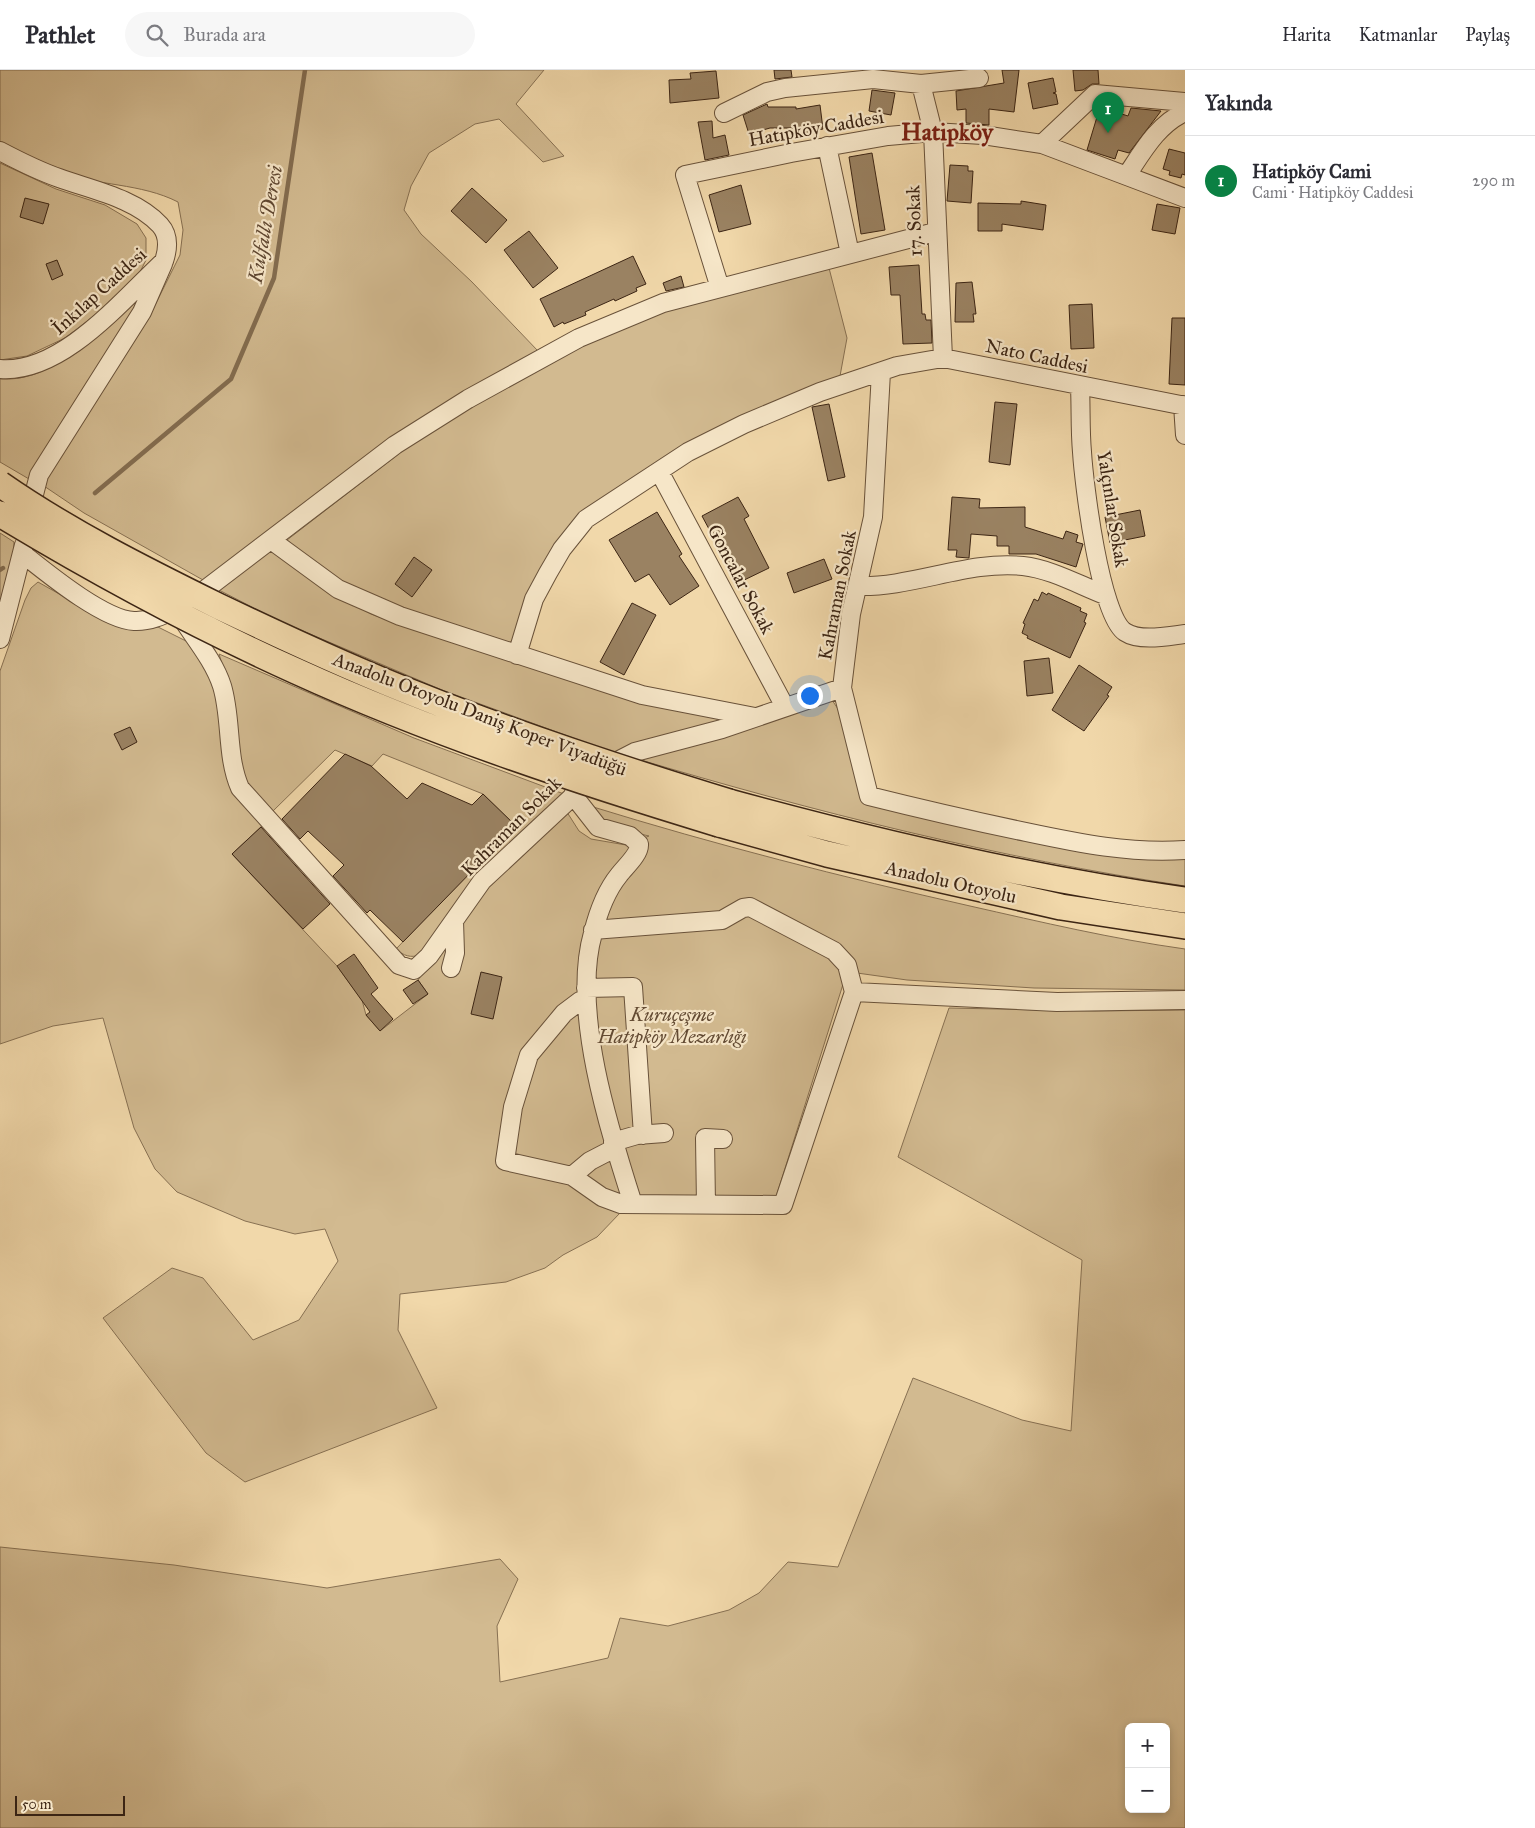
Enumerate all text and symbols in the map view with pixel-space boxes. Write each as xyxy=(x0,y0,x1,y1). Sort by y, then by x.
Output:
search box xyxy=(125,12,475,57)
text: Pathlet xyxy=(25,20,95,50)
icon: search xyxy=(143,21,171,49)
text: Burada ara xyxy=(183,23,266,46)
text: Harita xyxy=(1282,24,1331,46)
text: Katmanlar xyxy=(1359,24,1437,46)
text: Paylaş xyxy=(1465,24,1510,46)
text: Yakında xyxy=(1205,90,1272,116)
pin: 1 xyxy=(1092,92,1124,133)
street label: Hatipköy Caddesi xyxy=(747,105,885,151)
district label: Hatipköy xyxy=(901,117,995,147)
text: Hatipköy Cami xyxy=(1252,160,1371,183)
water label: Kulfallı Deresi xyxy=(243,163,287,285)
text: 1 xyxy=(1218,171,1224,190)
text: 290 m xyxy=(1472,171,1515,190)
text: Cami · Hatipköy Caddesi xyxy=(1252,183,1413,202)
street label: 17. Sokak xyxy=(901,185,927,257)
street label: İnkılap Caddesi xyxy=(47,243,151,339)
street label: Nato Caddesi xyxy=(984,334,1090,378)
street label: Yalçınlar Sokak xyxy=(1092,449,1134,569)
street label: Goncalar Sokak xyxy=(703,520,780,638)
street label: Kahraman Sokak xyxy=(813,528,861,662)
street label: Anadolu Otoyolu Daniş Koper Viyadüğü xyxy=(329,647,630,782)
your location xyxy=(797,683,823,709)
street label: Kahraman Sokak xyxy=(456,771,566,881)
street label: Anadolu Otoyolu xyxy=(882,856,1019,908)
park label: Kuruçeşme Hatipköy Mezarlığı xyxy=(597,1003,747,1049)
map controls xyxy=(1125,1723,1170,1813)
button: + xyxy=(1125,1723,1170,1768)
button: − xyxy=(1125,1768,1170,1813)
scale bar xyxy=(15,1793,125,1816)
text: 50 m xyxy=(22,1796,51,1813)

